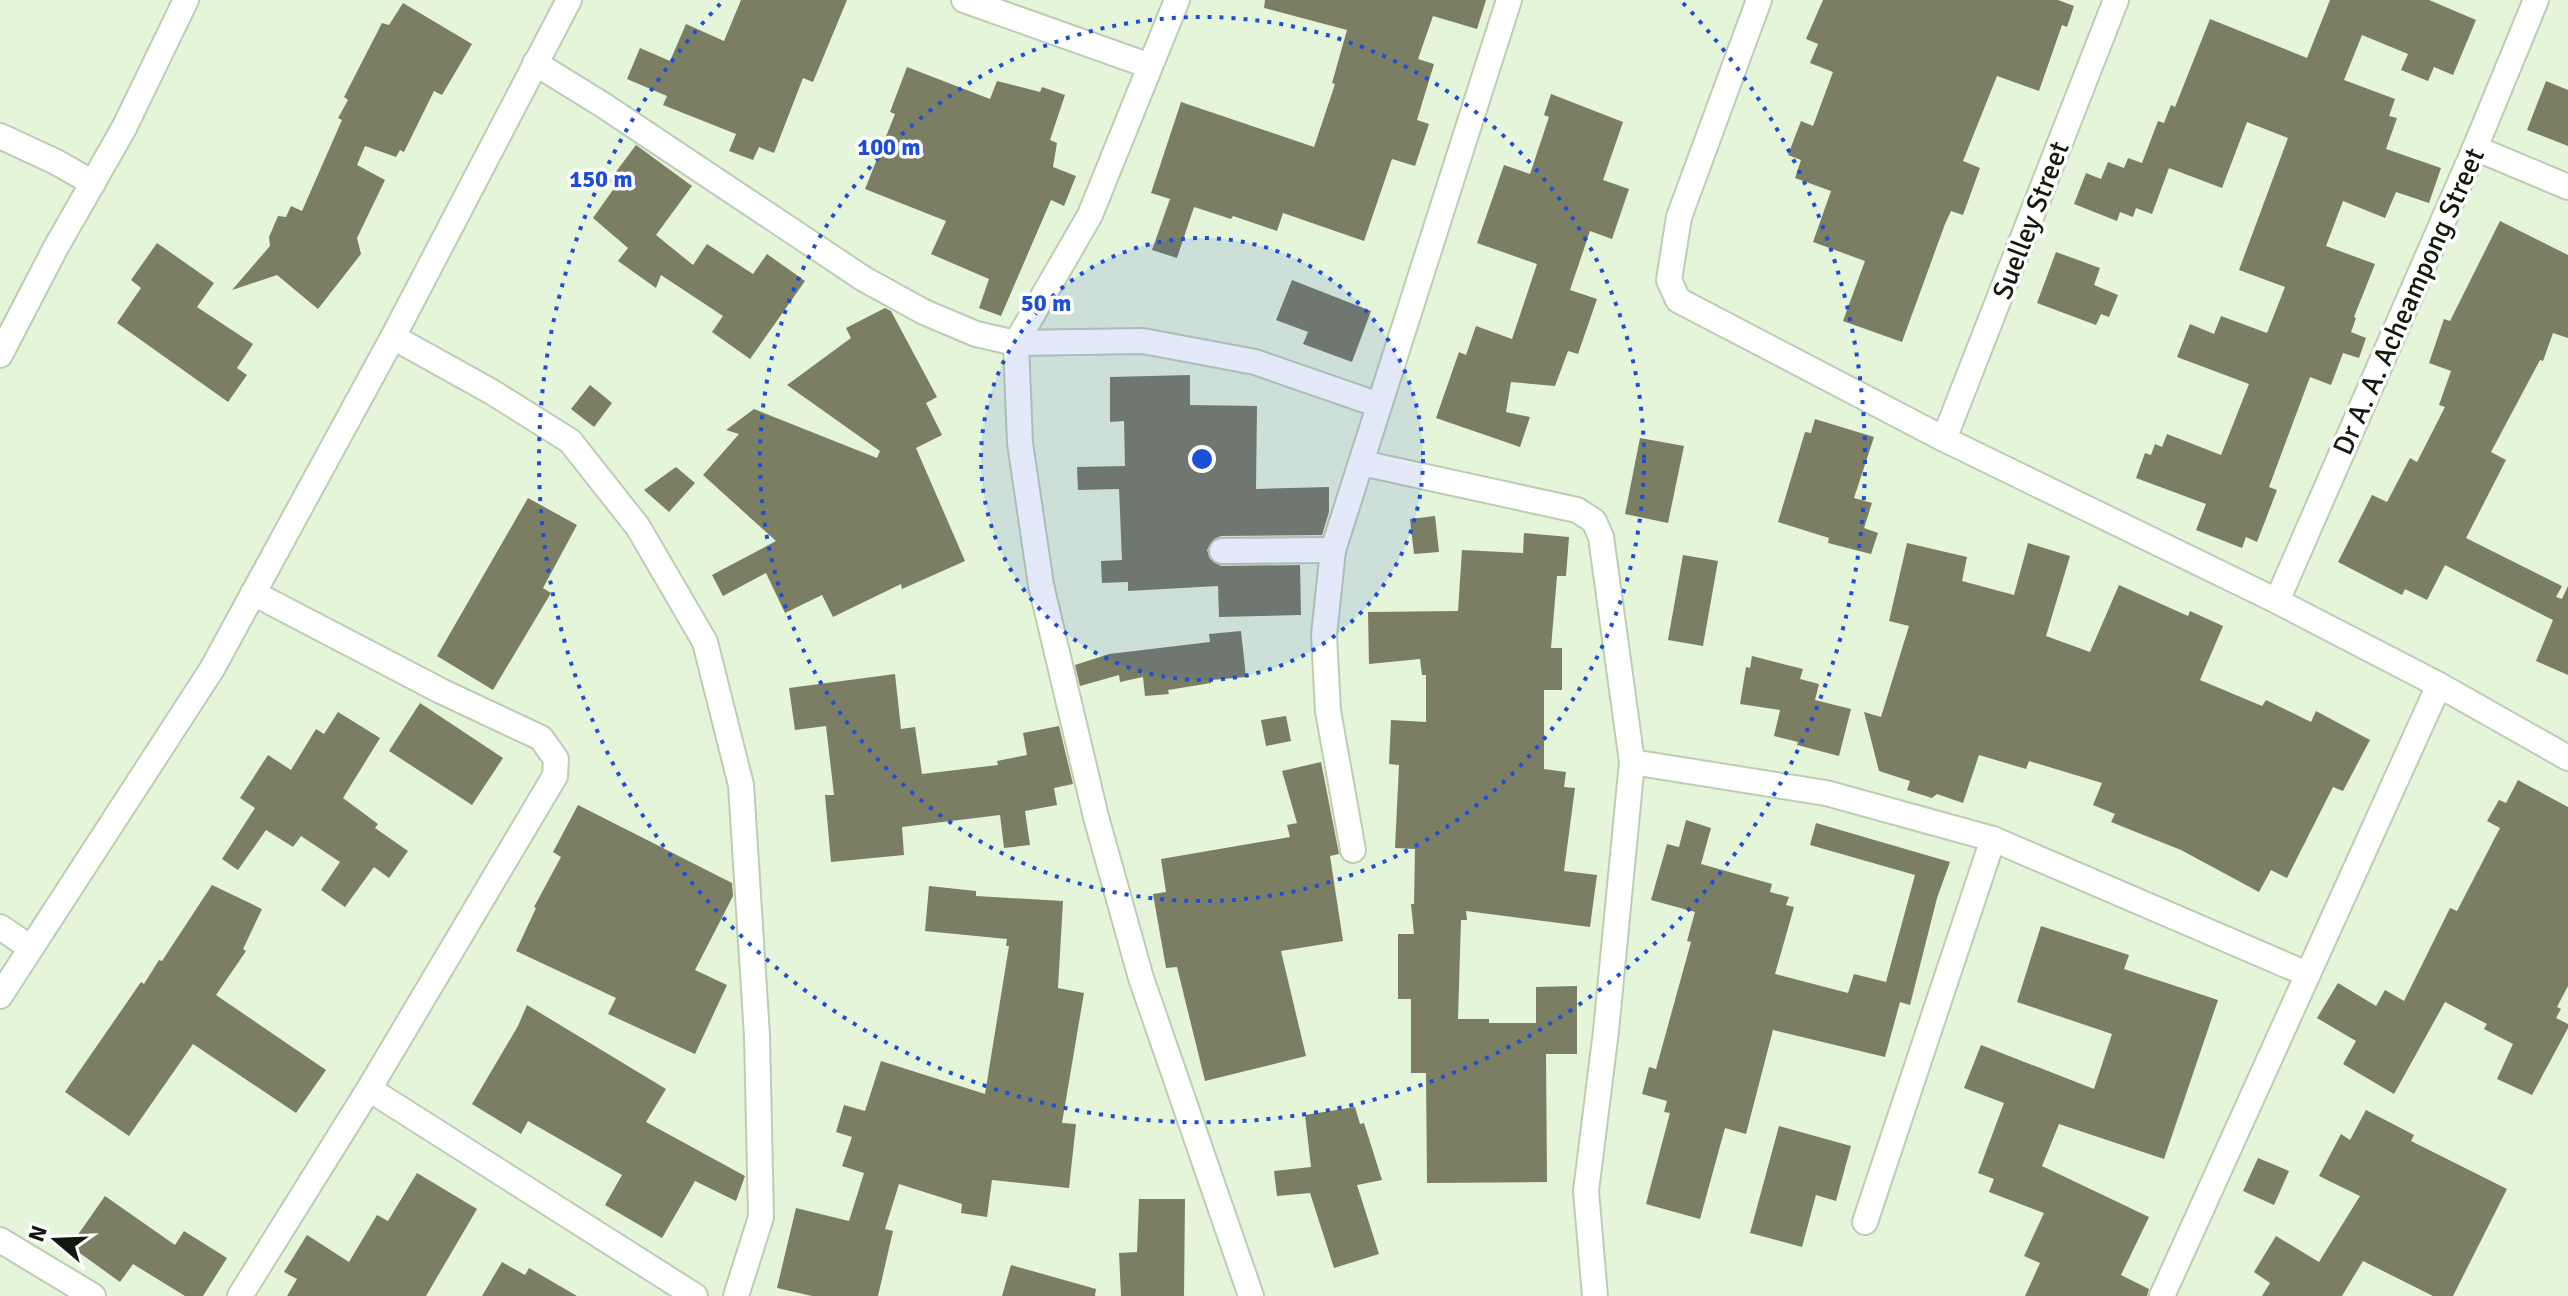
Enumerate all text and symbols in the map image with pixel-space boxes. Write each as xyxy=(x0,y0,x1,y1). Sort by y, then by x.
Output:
text: 100 m xyxy=(857,132,921,162)
street label: Suelley Street xyxy=(1985,136,2077,304)
street label: Dr A. A. Acheampong Street xyxy=(2326,142,2492,460)
text: 150 m xyxy=(569,164,633,194)
text: 50 m xyxy=(1021,288,1071,318)
centre of rings xyxy=(1188,445,1216,473)
north arrow xyxy=(16,1200,96,1280)
text: N xyxy=(22,1222,53,1245)

